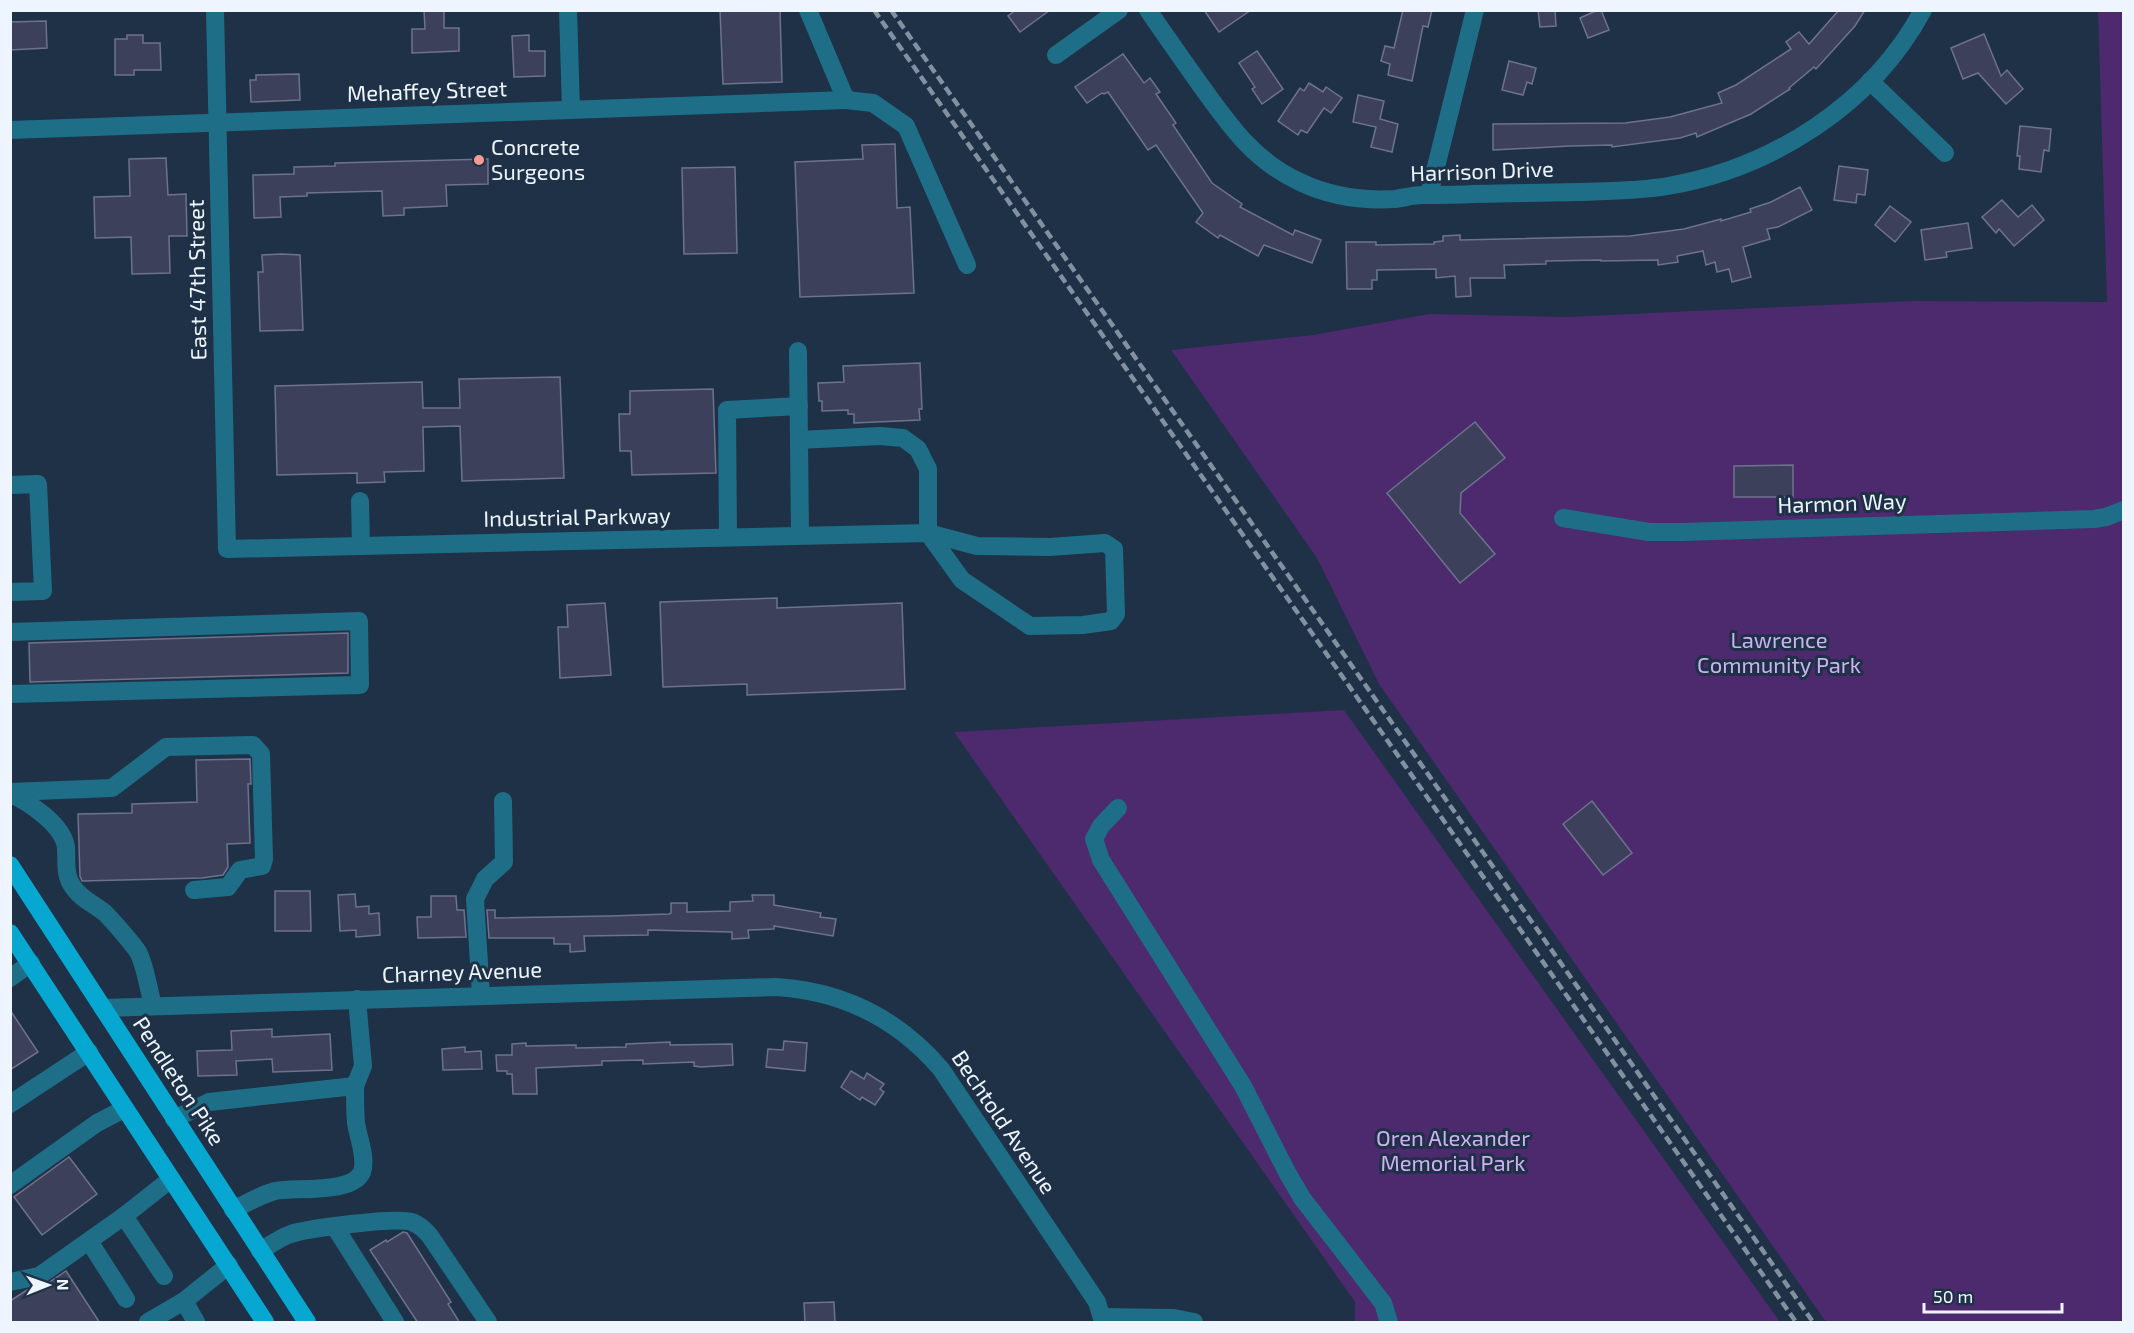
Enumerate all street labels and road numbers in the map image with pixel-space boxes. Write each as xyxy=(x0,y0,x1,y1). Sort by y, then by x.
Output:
street label: Mehaffey Street xyxy=(346,74,508,106)
street label: Harrison Drive xyxy=(1410,155,1554,185)
street label: East 47th Street xyxy=(182,199,210,361)
street label: Harmon Way xyxy=(1777,487,1907,517)
street label: Industrial Parkway xyxy=(483,501,671,531)
street label: Charney Avenue xyxy=(382,955,542,987)
street label: Pendleton Pike xyxy=(129,1011,231,1150)
street label: Bechtold Avenue xyxy=(947,1045,1062,1198)

